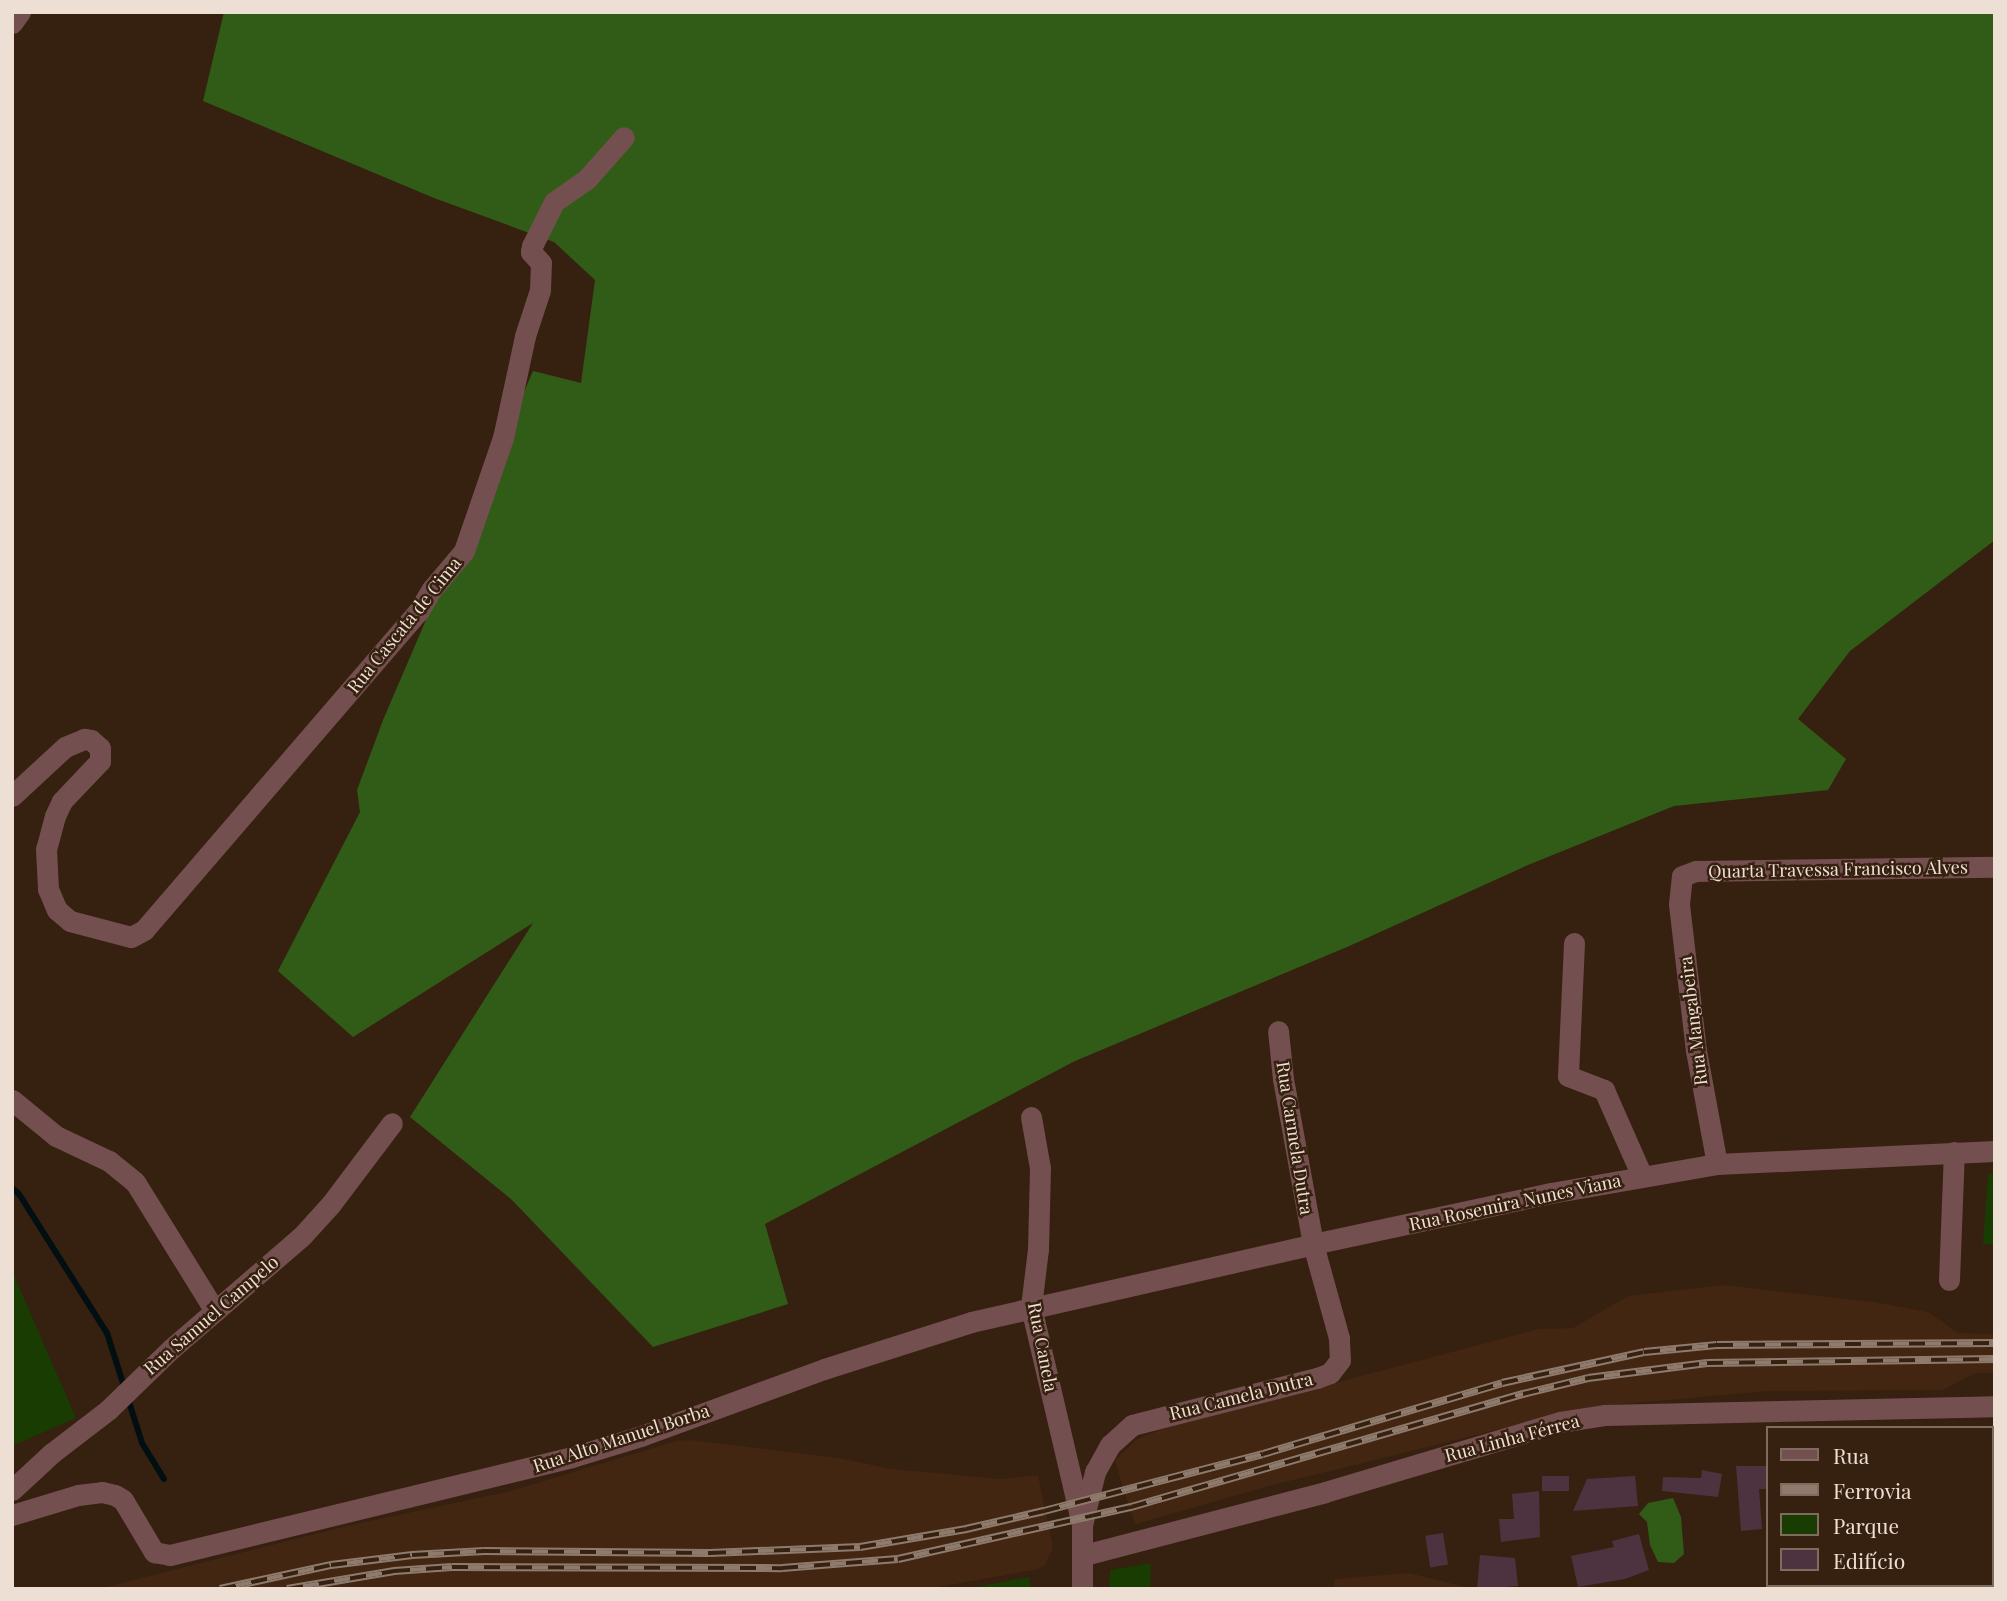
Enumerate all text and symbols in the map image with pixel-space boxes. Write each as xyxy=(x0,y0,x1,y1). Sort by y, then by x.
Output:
street label: Rua Cascata de Cima xyxy=(342,552,466,698)
street label: Quarta Travessa Francisco Alves xyxy=(1707,856,1969,882)
street label: Rua Mangabeira xyxy=(1674,955,1712,1087)
street label: Rua Carmela Dutra xyxy=(1272,1060,1318,1216)
street label: Rua Rosemira Nunes Viana xyxy=(1407,1169,1623,1235)
street label: Rua Samuel Campelo xyxy=(139,1251,283,1379)
street label: Rua Canela xyxy=(1024,1300,1062,1394)
street label: Rua Camela Dutra xyxy=(1167,1368,1315,1424)
street label: Rua Alto Manuel Borba xyxy=(530,1399,712,1477)
street label: Rua Linha Férrea xyxy=(1442,1410,1582,1466)
legend xyxy=(1766,1426,1993,1587)
text: Rua xyxy=(1833,1441,1869,1469)
text: Ferrovia xyxy=(1833,1476,1912,1504)
text: Parque xyxy=(1833,1511,1899,1539)
text: Edifício xyxy=(1833,1546,1905,1574)

